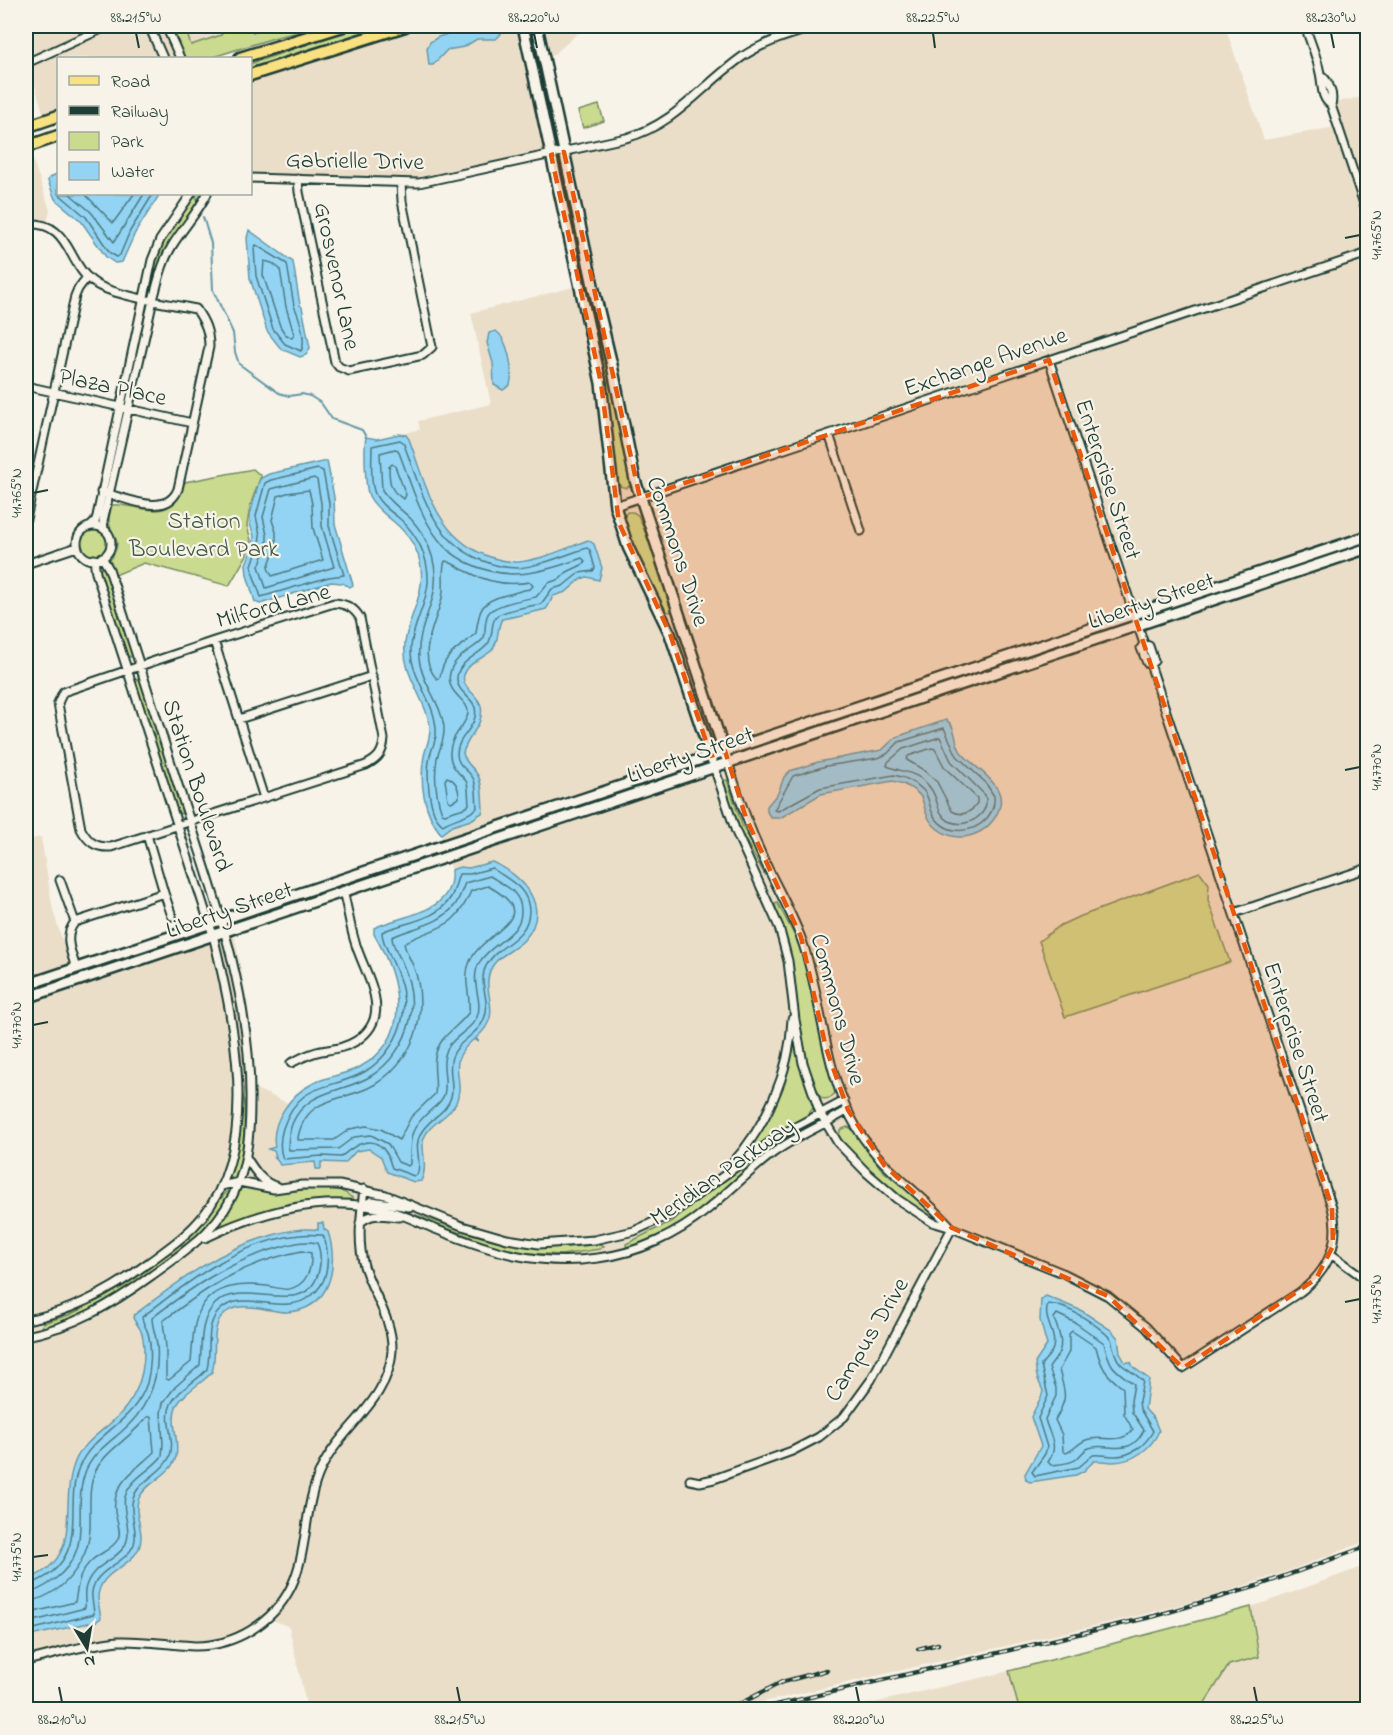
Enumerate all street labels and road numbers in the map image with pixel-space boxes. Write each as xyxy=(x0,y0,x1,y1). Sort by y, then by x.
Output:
street label: Gabrielle Drive xyxy=(286,144,425,181)
street label: Grosvenor Lane xyxy=(303,199,368,354)
street label: Exchange Avenue xyxy=(899,319,1072,408)
street label: Plaza Place xyxy=(55,360,170,417)
street label: Enterprise Street xyxy=(1064,395,1149,565)
street label: Commons Drive xyxy=(636,472,717,631)
street label: Liberty Street xyxy=(1084,564,1220,641)
street label: Milford Lane xyxy=(213,575,335,639)
street label: Station Boulevard xyxy=(151,695,240,877)
street label: Liberty Street xyxy=(623,718,759,795)
street label: Liberty Street xyxy=(162,873,298,950)
street label: Commons Drive xyxy=(800,930,874,1090)
street label: Enterprise Street xyxy=(1252,958,1337,1128)
street label: Meridian Parkway xyxy=(643,1110,804,1237)
street label: Campus Drive xyxy=(817,1271,919,1409)

